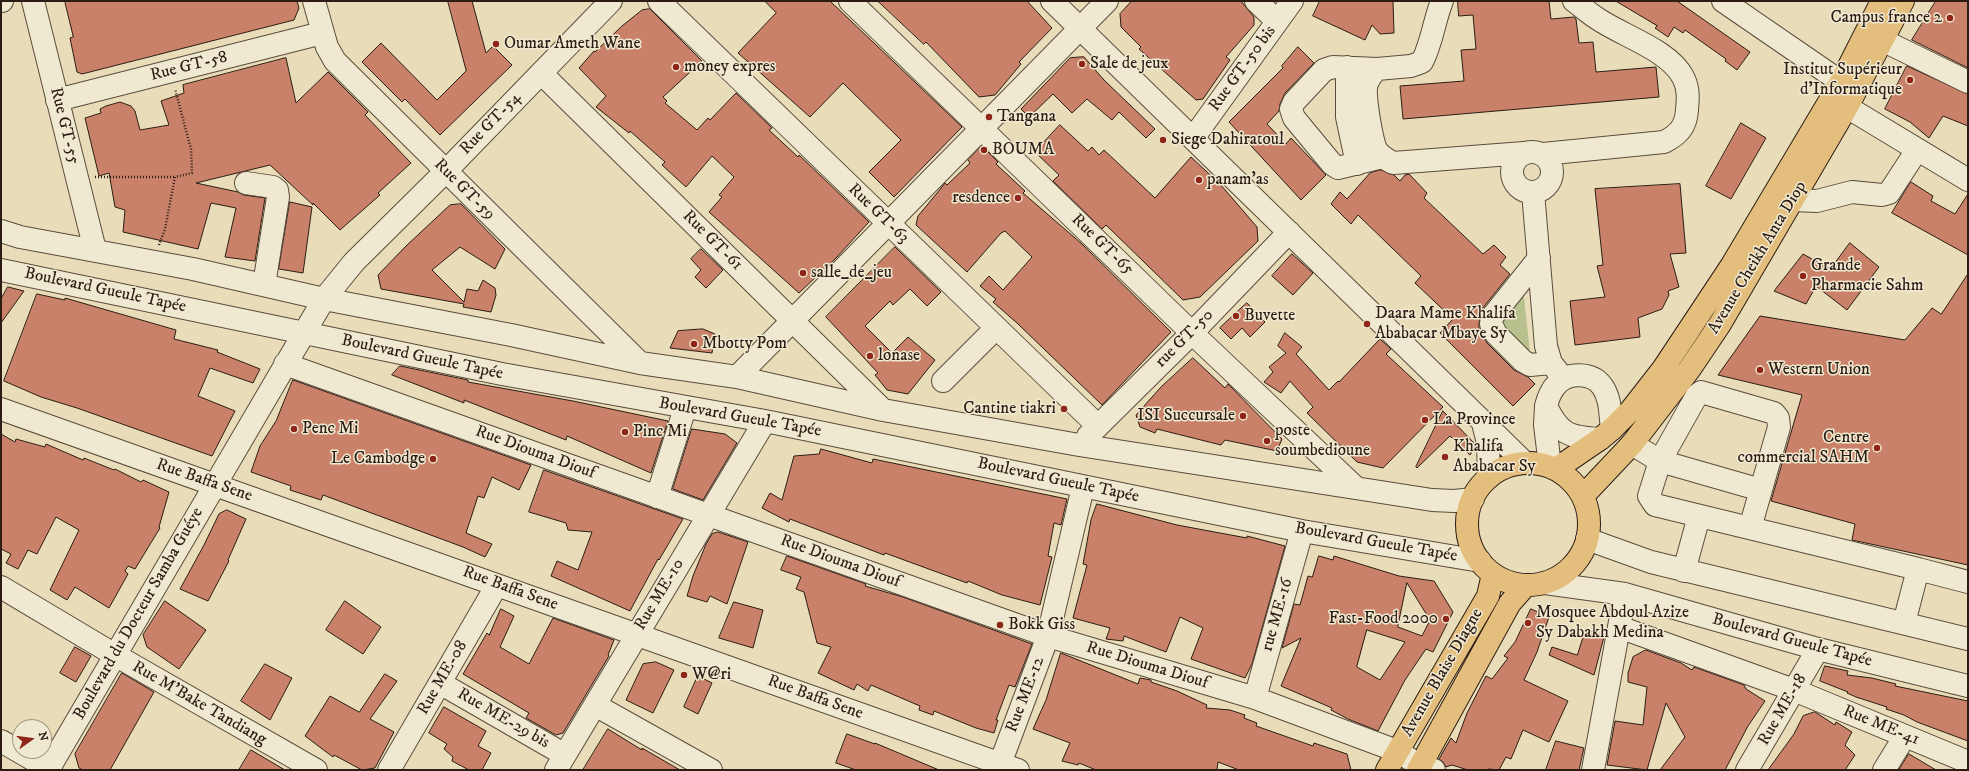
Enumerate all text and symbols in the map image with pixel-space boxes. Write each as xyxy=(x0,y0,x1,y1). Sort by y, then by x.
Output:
place label: Campus france 2 xyxy=(1830,8,1942,28)
marker: Campus france 2 xyxy=(1945,13,1955,23)
street label: Rue GT-50 bis xyxy=(1205,22,1281,116)
place label: Oumar Ameth Wane xyxy=(504,34,640,54)
marker: Oumar Ameth Wane xyxy=(491,39,501,49)
street label: Rue GT-58 xyxy=(148,48,230,86)
place label: Sale de jeux xyxy=(1090,54,1169,74)
place label: money expres xyxy=(684,57,775,77)
marker: Sale de jeux xyxy=(1077,59,1087,69)
place label: Institut Supérieur d'Informatique xyxy=(1783,60,1902,100)
marker: money expres xyxy=(671,62,681,72)
marker: Institut Supérieur d'Informatique xyxy=(1905,75,1915,85)
street label: Rue GT-55 xyxy=(45,85,83,167)
street label: Rue GT-54 xyxy=(456,88,526,160)
place label: Tangana xyxy=(997,107,1056,127)
marker: Tangana xyxy=(984,112,994,122)
place label: Siege Dahiratoul xyxy=(1171,130,1284,150)
marker: Siege Dahiratoul xyxy=(1158,135,1168,145)
place label: BOUMA xyxy=(992,140,1054,160)
marker: BOUMA xyxy=(979,145,989,155)
street label: Rue GT-59 xyxy=(429,155,499,225)
place label: panam'as xyxy=(1207,170,1269,190)
marker: panam'as xyxy=(1194,175,1204,185)
street label: Avenue Cheikh Anta Diop xyxy=(1704,178,1812,338)
street label: Rue GT-63 xyxy=(843,180,913,248)
place label: resdence xyxy=(952,188,1010,208)
marker: resdence xyxy=(1013,193,1023,203)
street label: Rue GT-61 xyxy=(678,207,746,275)
street label: Rue GT-65 xyxy=(1066,210,1138,280)
place label: Grande Pharmacie Sahm xyxy=(1811,256,1924,296)
place label: salle_de_jeu xyxy=(811,263,892,283)
street label: Boulevard Gueule Tapée xyxy=(22,264,188,318)
marker: salle_de_jeu xyxy=(798,268,808,278)
marker: Grande Pharmacie Sahm xyxy=(1798,271,1808,281)
place label: Daara Mame Khalifa Ababacar Mbaye Sy xyxy=(1375,304,1516,344)
street label: rue GT-50 xyxy=(1151,305,1219,373)
place label: Buvette xyxy=(1244,306,1295,326)
marker: Buvette xyxy=(1231,311,1241,321)
marker: Daara Mame Khalifa Ababacar Mbaye Sy xyxy=(1362,319,1372,329)
street label: Boulevard Gueule Tapée xyxy=(339,331,505,385)
place label: Mbotty Pom xyxy=(702,334,787,354)
marker: Mbotty Pom xyxy=(689,339,699,349)
place label: lonase xyxy=(878,346,920,366)
marker: lonase xyxy=(865,351,875,361)
place label: Western Union xyxy=(1768,360,1870,380)
marker: Western Union xyxy=(1755,365,1765,375)
street label: Boulevard Gueule Tapée xyxy=(657,394,823,442)
place label: Cantine tiakri xyxy=(963,399,1056,419)
marker: Cantine tiakri xyxy=(1059,404,1069,414)
place label: ISI Succursale xyxy=(1137,406,1235,426)
place label: La Province xyxy=(1433,410,1516,430)
marker: ISI Succursale xyxy=(1238,411,1248,421)
marker: La Province xyxy=(1420,415,1430,425)
place label: Penc Mi xyxy=(302,419,358,439)
place label: poste soumbedioune xyxy=(1275,421,1370,461)
street label: Rue Diouma Diouf xyxy=(472,422,598,484)
place label: Pinc Mi xyxy=(633,422,687,442)
marker: Penc Mi xyxy=(289,424,299,434)
marker: Pinc Mi xyxy=(620,427,630,437)
place label: Centre commercial SAHM xyxy=(1737,428,1869,468)
marker: poste soumbedioune xyxy=(1262,436,1272,446)
place label: Khalifa Ababacar Sy xyxy=(1453,437,1536,477)
marker: Centre commercial SAHM xyxy=(1872,443,1882,453)
place label: Le Cambodge xyxy=(331,449,425,469)
marker: Khalifa Ababacar Sy xyxy=(1440,452,1450,462)
marker: Le Cambodge xyxy=(428,454,438,464)
street label: Boulevard Gueule Tapée xyxy=(975,454,1141,508)
street label: Rue Baffa Sene xyxy=(153,455,255,507)
street label: Boulevard du Docteur Samba Guéye xyxy=(70,504,208,724)
street label: Boulevard Gueule Tapée xyxy=(1293,519,1459,567)
street label: Rue Diouma Diouf xyxy=(777,531,903,593)
street label: Rue ME-10 xyxy=(631,555,689,635)
street label: Rue Baffa Sene xyxy=(459,562,561,616)
street label: rue ME-16 xyxy=(1258,576,1298,654)
place label: Mosquee Abdoul Azize Sy Dabakh Medina xyxy=(1536,603,1689,643)
street label: Avenue Blaise Diagne xyxy=(1398,605,1488,741)
place label: Fast-Food 2000 xyxy=(1329,609,1438,629)
street label: Boulevard Gueule Tapée xyxy=(1710,610,1874,672)
marker: Fast-Food 2000 xyxy=(1441,614,1451,624)
place label: Bokk Giss xyxy=(1008,615,1075,635)
marker: Mosquee Abdoul Azize Sy Dabakh Medina xyxy=(1523,618,1533,628)
marker: Bokk Giss xyxy=(995,620,1005,630)
street label: Rue ME-08 xyxy=(414,637,472,719)
street label: Rue Diouma Diouf xyxy=(1084,638,1210,694)
street label: Rue ME-12 xyxy=(1002,654,1050,736)
street label: Rue M'Bake Tandiang xyxy=(128,657,270,751)
place label: W@ri xyxy=(692,665,731,685)
marker: W@ri xyxy=(679,670,689,680)
street label: Rue Baffa Sene xyxy=(764,671,866,725)
street label: Rue ME-18 xyxy=(1754,671,1812,749)
street label: Rue ME-29 bis xyxy=(453,684,553,754)
street label: Rue ME-41 xyxy=(1840,701,1922,751)
north arrow xyxy=(12,719,52,759)
text: N xyxy=(35,730,51,742)

